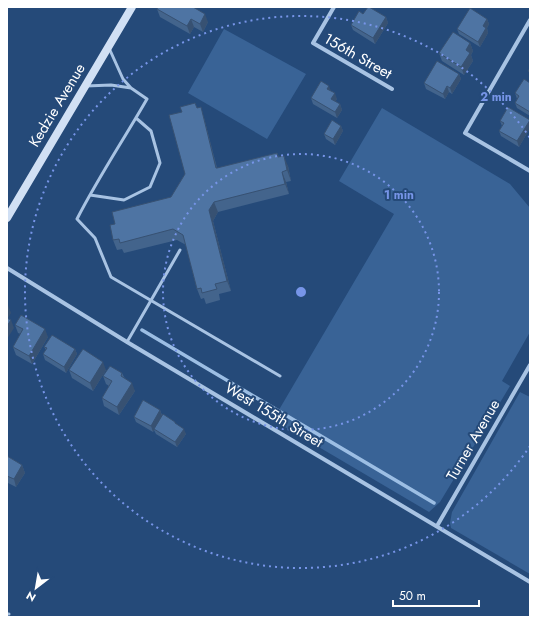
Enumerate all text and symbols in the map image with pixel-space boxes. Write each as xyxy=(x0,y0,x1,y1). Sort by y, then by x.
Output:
street label: 156th Street xyxy=(320,28,397,85)
street label: Kedzie Avenue xyxy=(23,59,91,151)
text: 2 min xyxy=(480,88,512,106)
text: 1 min xyxy=(384,186,414,204)
centre of rings xyxy=(294,285,308,299)
street label: West 155th Street xyxy=(221,377,328,453)
street label: Turner Avenue xyxy=(441,395,505,485)
north arrow xyxy=(16,568,56,608)
scale bar xyxy=(393,582,479,608)
text: N xyxy=(23,587,39,606)
text: 50 m xyxy=(399,587,426,605)

